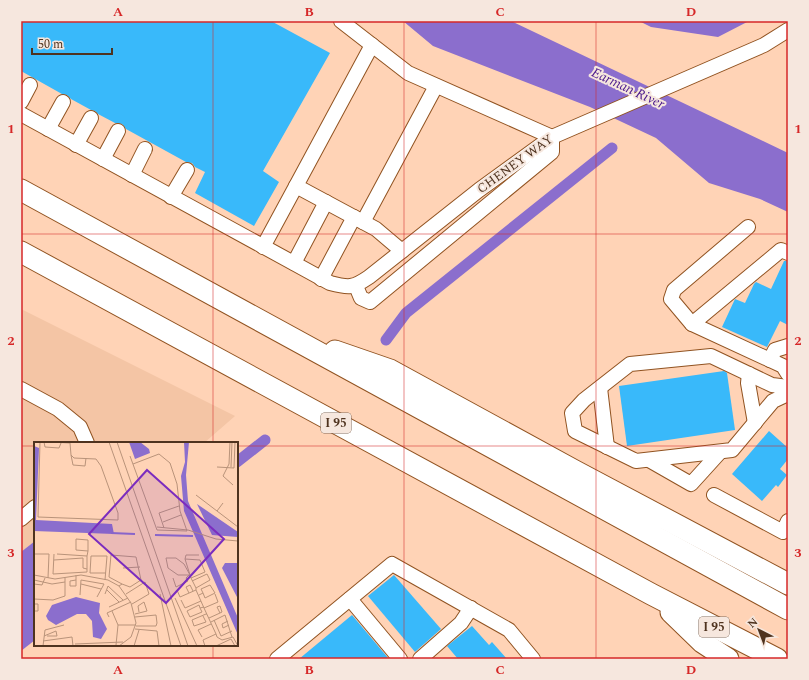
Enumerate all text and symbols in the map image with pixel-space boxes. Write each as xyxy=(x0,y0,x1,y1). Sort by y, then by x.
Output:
text: A xyxy=(113,2,123,22)
text: B xyxy=(304,2,314,22)
text: C xyxy=(495,2,505,22)
text: D xyxy=(686,2,696,22)
scale bar xyxy=(32,30,112,56)
text: 50 m xyxy=(38,35,63,54)
water label: Earman River xyxy=(588,62,668,114)
text: 1 xyxy=(7,119,15,139)
text: 1 xyxy=(794,119,802,139)
street label: CHENEY WAY xyxy=(473,129,557,199)
text: 2 xyxy=(7,331,15,351)
text: 2 xyxy=(794,331,802,351)
road number: I 95 xyxy=(321,413,351,433)
inset map xyxy=(34,442,238,646)
text: 3 xyxy=(7,543,15,563)
text: 3 xyxy=(794,543,802,563)
north arrow xyxy=(739,610,779,650)
text: N xyxy=(744,614,762,632)
road number: I 95 xyxy=(699,617,729,637)
text: A xyxy=(113,660,123,680)
text: B xyxy=(304,660,314,680)
text: C xyxy=(495,660,505,680)
text: D xyxy=(686,660,696,680)

